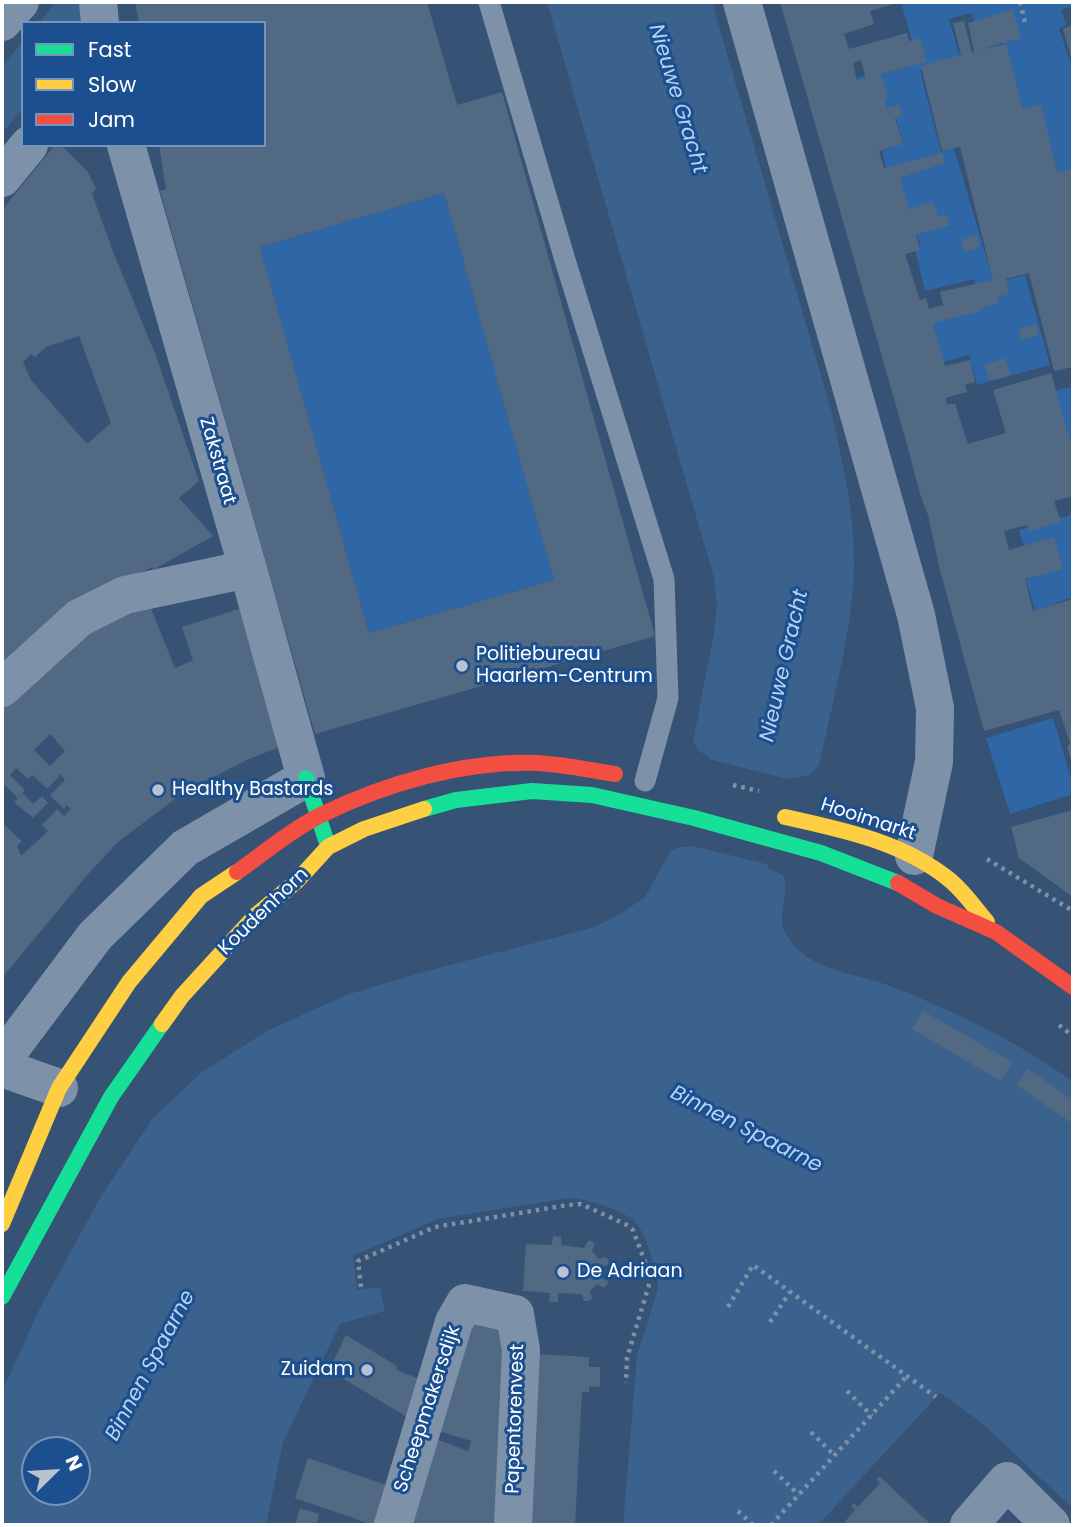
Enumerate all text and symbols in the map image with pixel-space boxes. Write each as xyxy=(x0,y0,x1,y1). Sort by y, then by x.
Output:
legend xyxy=(21,21,266,147)
water label: Nieuwe Gracht xyxy=(642,21,712,177)
text: Fast xyxy=(88,35,131,64)
text: Slow xyxy=(88,70,136,99)
text: Jam xyxy=(88,105,135,134)
street label: Zakstraat xyxy=(194,415,240,507)
water label: Nieuwe Gracht xyxy=(755,588,815,744)
place label: Politiebureau Haarlem-Centrum xyxy=(476,644,653,688)
marker: Politiebureau Haarlem-Centrum xyxy=(454,658,470,674)
place label: Healthy Bastards xyxy=(172,779,333,801)
marker: Healthy Bastards xyxy=(150,782,166,798)
street label: Hooimarkt xyxy=(818,794,918,846)
street label: Koudenhorn xyxy=(214,863,314,961)
water label: Binnen Spaarne xyxy=(666,1081,826,1179)
place label: De Adriaan xyxy=(577,1261,683,1283)
marker: De Adriaan xyxy=(555,1264,571,1280)
water label: Binnen Spaarne xyxy=(101,1286,201,1446)
street label: Scheepmakersdijk xyxy=(390,1323,466,1495)
street label: Papentorenvest xyxy=(502,1344,530,1494)
place label: Zuidam xyxy=(281,1359,353,1381)
marker: Zuidam xyxy=(359,1362,375,1378)
north arrow xyxy=(21,1436,91,1506)
text: N xyxy=(59,1451,89,1475)

